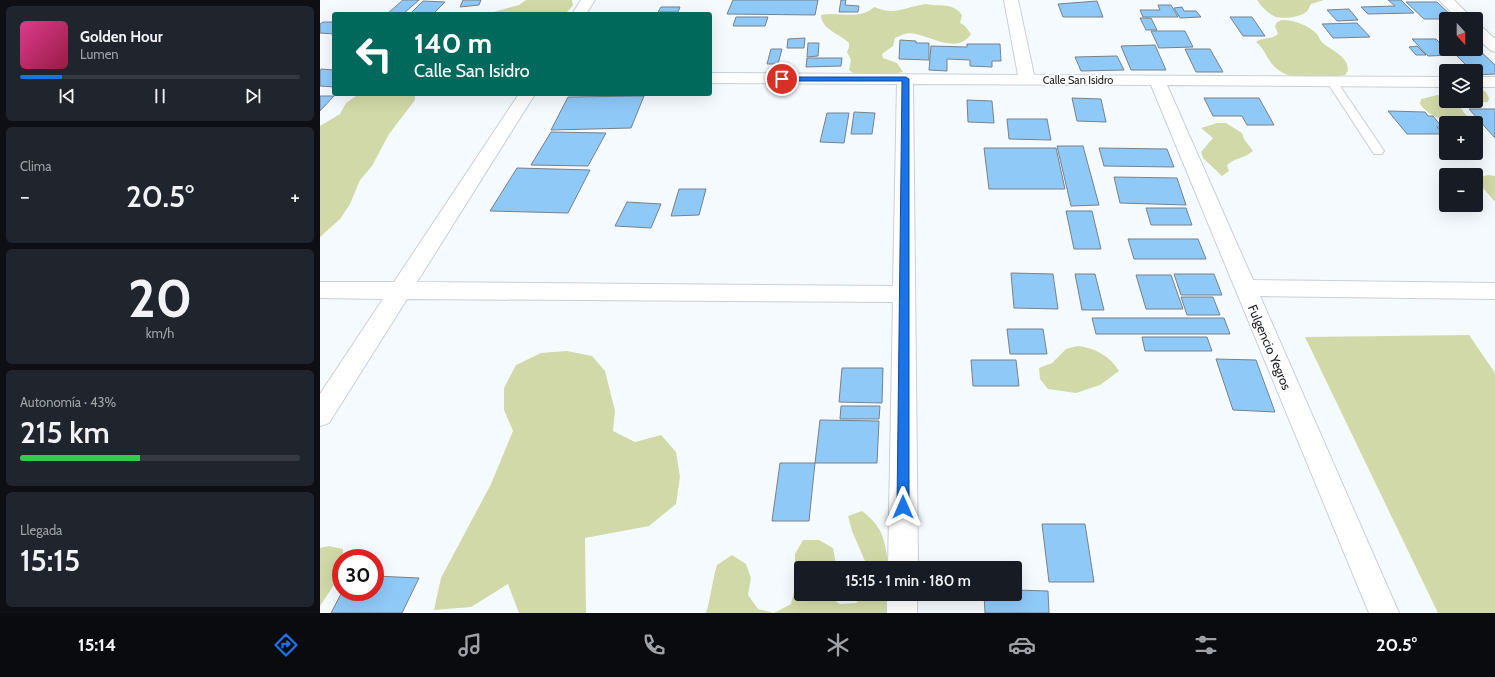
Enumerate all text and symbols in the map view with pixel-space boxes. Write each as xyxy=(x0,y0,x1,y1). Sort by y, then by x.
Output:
north arrow xyxy=(1439,12,1483,56)
map controls xyxy=(1439,12,1483,212)
text: 140 m xyxy=(414,26,492,60)
text: Golden Hour xyxy=(80,28,163,46)
icon: left xyxy=(348,28,400,80)
text: Lumen xyxy=(80,46,119,62)
text: Calle San Isidro xyxy=(414,60,530,82)
pin xyxy=(765,62,799,96)
button: layers xyxy=(1439,64,1483,108)
icon: arrive xyxy=(771,68,793,90)
street label: Calle San Isidro xyxy=(1043,73,1113,87)
icon: previous xyxy=(56,85,78,107)
icon: pause xyxy=(149,85,171,107)
icon: next xyxy=(242,85,264,107)
button: + xyxy=(1439,116,1483,160)
text: Clima xyxy=(20,158,51,174)
button: − xyxy=(1439,168,1483,212)
text: 20.5° xyxy=(126,178,194,215)
text: − xyxy=(20,183,30,210)
text: + xyxy=(290,183,300,210)
text: 20 xyxy=(128,267,192,330)
street label: Fulgencio Yegros xyxy=(1245,302,1295,393)
text: km/h xyxy=(146,325,174,341)
text: Autonomía · 43% xyxy=(20,394,116,410)
text: 215 km xyxy=(20,414,110,451)
position arrow xyxy=(882,486,924,528)
text: Llegada xyxy=(20,522,62,538)
text: 15:15 xyxy=(20,542,80,579)
speed limit sign: 30 xyxy=(332,549,384,601)
text: 15:15 · 1 min · 180 m xyxy=(845,572,971,590)
icon: directions xyxy=(272,631,300,659)
icon: music xyxy=(456,631,484,659)
icon: phone xyxy=(640,631,668,659)
icon: climate xyxy=(824,631,852,659)
icon: car xyxy=(1008,631,1036,659)
icon: filters xyxy=(1192,631,1220,659)
text: 15:14 xyxy=(78,634,116,656)
text: 20.5° xyxy=(1376,634,1417,656)

